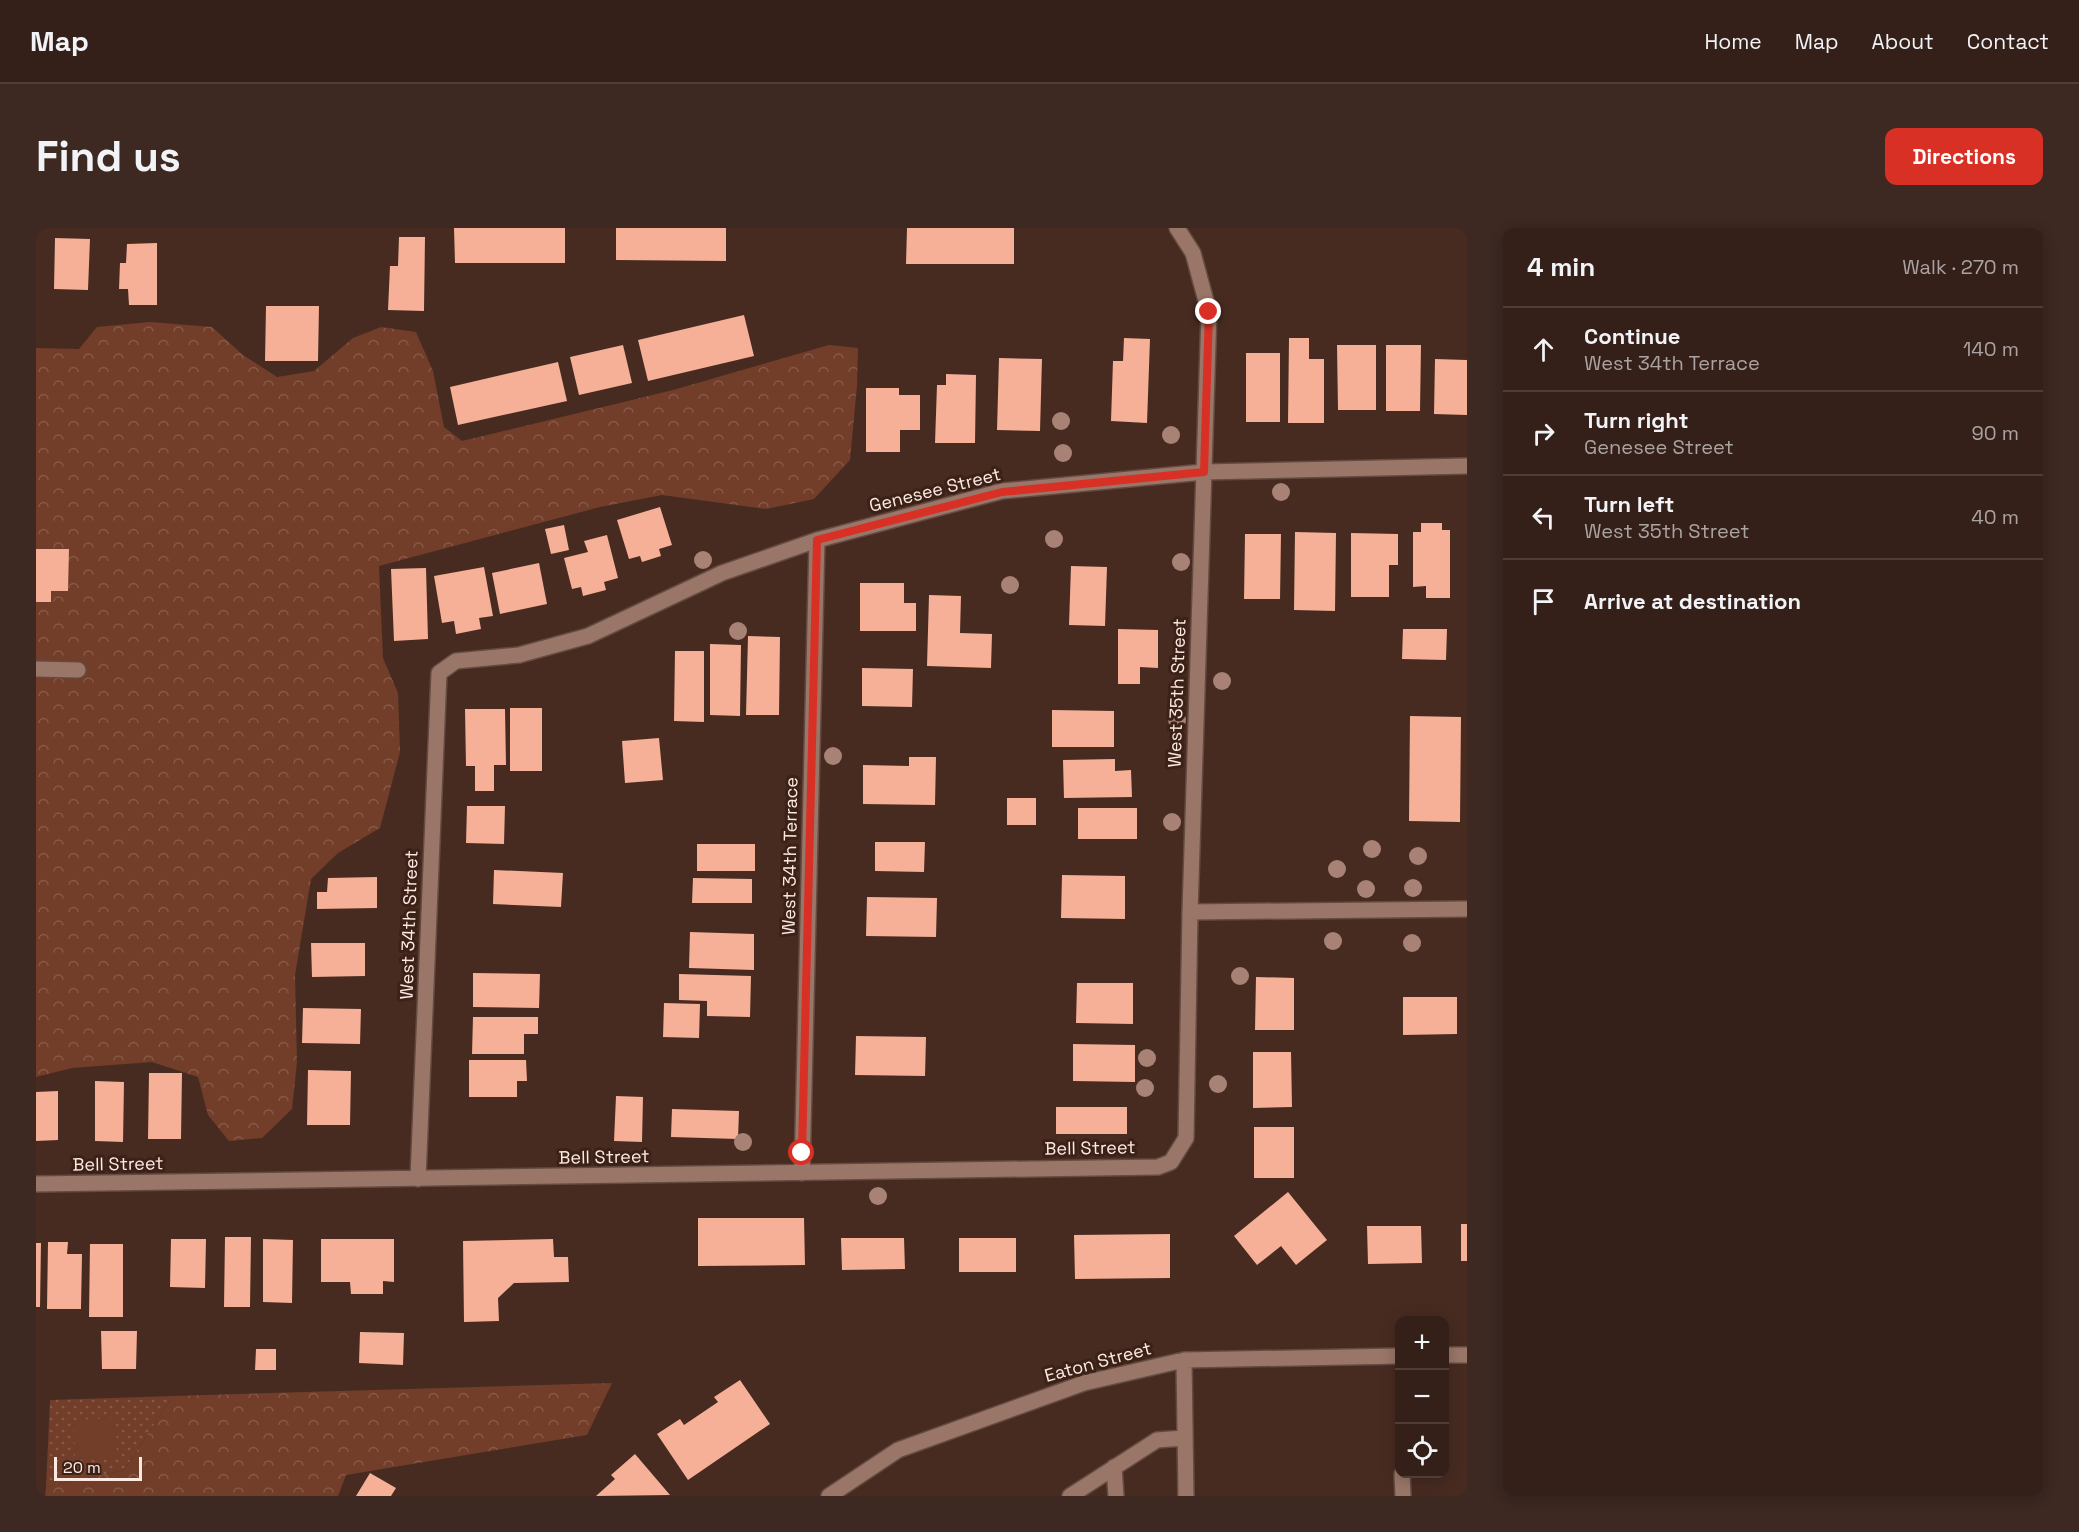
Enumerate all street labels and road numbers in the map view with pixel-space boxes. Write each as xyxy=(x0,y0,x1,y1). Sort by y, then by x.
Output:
street label: Genesee Street xyxy=(867,462,1003,517)
street label: West 35th Street xyxy=(1162,618,1191,768)
street label: West 34th Terrace xyxy=(777,777,802,935)
street label: West 34th Street xyxy=(394,850,423,1000)
street label: Bell Street xyxy=(1044,1135,1136,1160)
street label: Bell Street xyxy=(558,1144,650,1169)
street label: Bell Street xyxy=(72,1151,164,1176)
street label: Eaton Street xyxy=(1042,1336,1154,1387)

